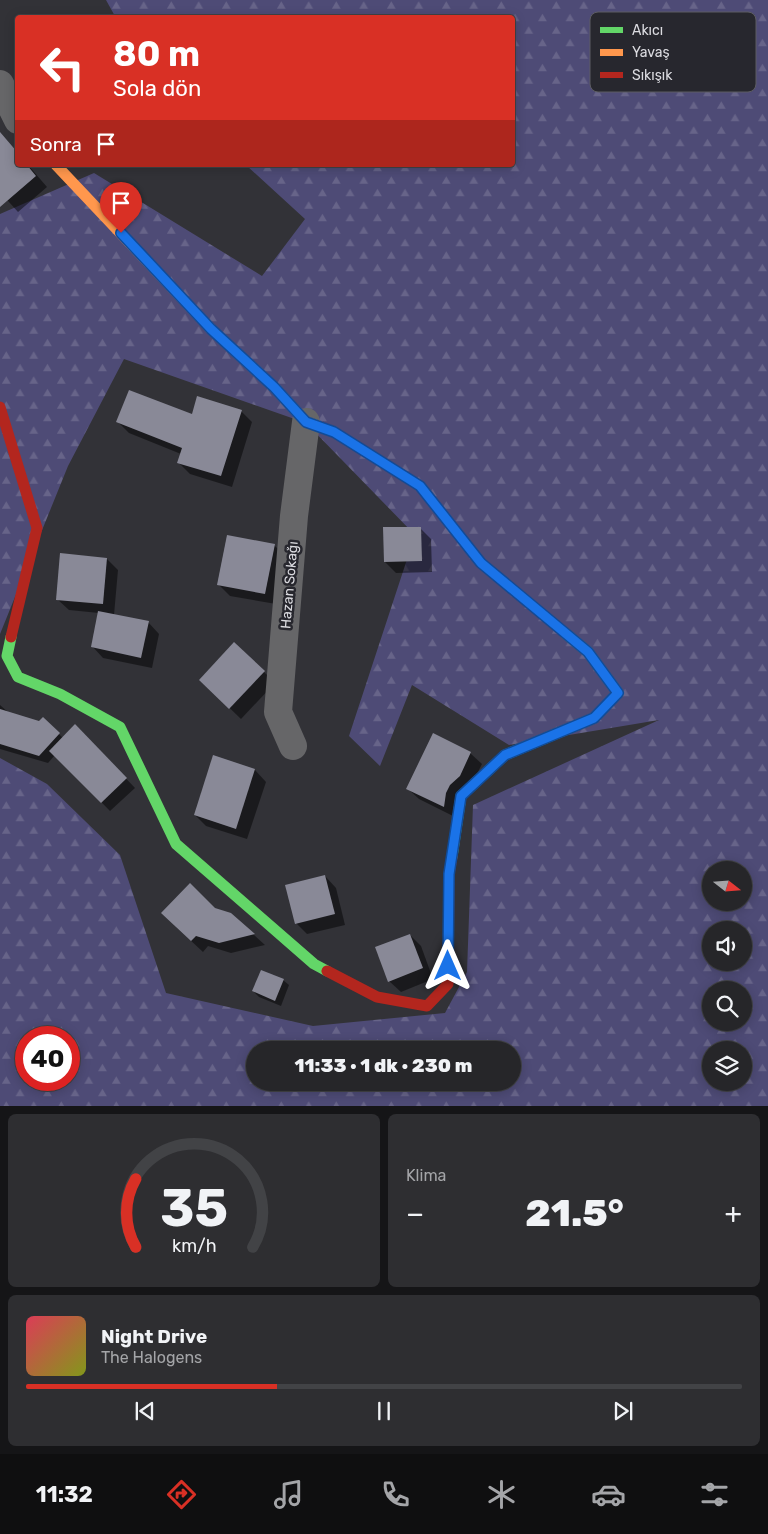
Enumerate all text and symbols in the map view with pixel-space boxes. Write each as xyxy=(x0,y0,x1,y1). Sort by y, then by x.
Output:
legend xyxy=(590,12,756,92)
text: Akıcı xyxy=(632,22,663,39)
text: 80 m xyxy=(113,33,200,75)
icon: left xyxy=(30,35,95,100)
text: Yavaş xyxy=(632,44,670,61)
text: Sıkışık xyxy=(632,67,673,84)
text: Sola dön xyxy=(113,75,201,102)
icon: arrive xyxy=(92,130,120,158)
text: Sonra xyxy=(30,133,82,156)
pin xyxy=(100,182,142,233)
icon: arrive xyxy=(107,189,135,217)
street label: Hazan Sokağı xyxy=(277,541,302,630)
north arrow xyxy=(702,861,752,911)
map controls xyxy=(702,861,752,1091)
button: sound xyxy=(702,921,752,971)
position arrow xyxy=(421,939,473,991)
button: search xyxy=(702,981,752,1031)
speed limit sign: 40 xyxy=(15,1026,80,1091)
button: layers xyxy=(702,1041,752,1091)
text: 11:33 · 1 dk · 230 m xyxy=(295,1054,472,1077)
text: Klima xyxy=(406,1166,446,1185)
text: 35 xyxy=(160,1177,228,1239)
text: 21.5° xyxy=(525,1190,624,1236)
text: − xyxy=(406,1197,424,1230)
text: + xyxy=(725,1197,742,1230)
text: km/h xyxy=(172,1235,216,1256)
text: Night Drive xyxy=(101,1325,207,1348)
text: The Halogens xyxy=(101,1348,202,1367)
icon: previous xyxy=(131,1397,159,1425)
icon: pause xyxy=(370,1397,398,1425)
icon: next xyxy=(609,1397,637,1425)
icon: directions xyxy=(164,1477,199,1512)
icon: music xyxy=(271,1477,306,1512)
icon: phone xyxy=(378,1477,413,1512)
icon: climate xyxy=(484,1477,519,1512)
icon: car xyxy=(591,1477,626,1512)
icon: filters xyxy=(697,1477,732,1512)
text: 11:32 xyxy=(36,1481,93,1508)

